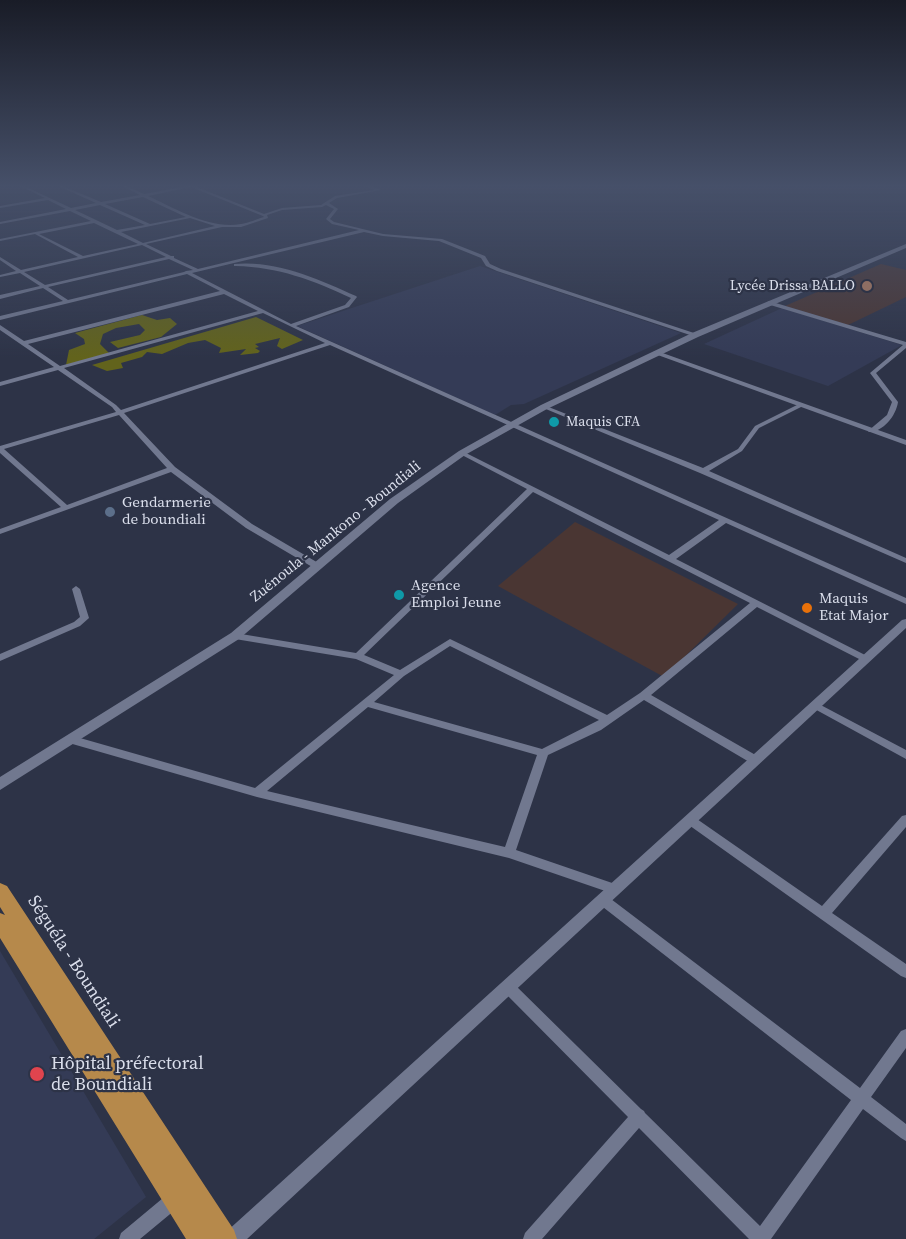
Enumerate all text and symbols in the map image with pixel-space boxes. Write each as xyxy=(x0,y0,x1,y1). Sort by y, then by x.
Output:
place label: Lycée Drissa BALLO xyxy=(730,278,855,294)
marker: Lycée Drissa BALLO xyxy=(860,279,874,293)
place label: Maquis CFA xyxy=(566,414,640,430)
marker: Maquis CFA xyxy=(547,415,561,429)
street label: Zuénoula - Mankono - Boundiali xyxy=(247,458,425,606)
place label: Gendarmerie de boundiali xyxy=(122,494,211,529)
marker: Gendarmerie de boundiali xyxy=(103,505,117,519)
place label: Agence Emploi Jeune xyxy=(411,577,501,612)
marker: Agence Emploi Jeune xyxy=(392,588,406,602)
place label: Maquis Etat Major xyxy=(819,590,889,625)
marker: Maquis Etat Major xyxy=(800,601,814,615)
street label: Séguéla - Boundiali xyxy=(22,892,124,1032)
place label: Hôpital préfectoral de Boundiali xyxy=(51,1053,204,1096)
marker: Hôpital préfectoral de Boundiali xyxy=(28,1065,46,1083)

